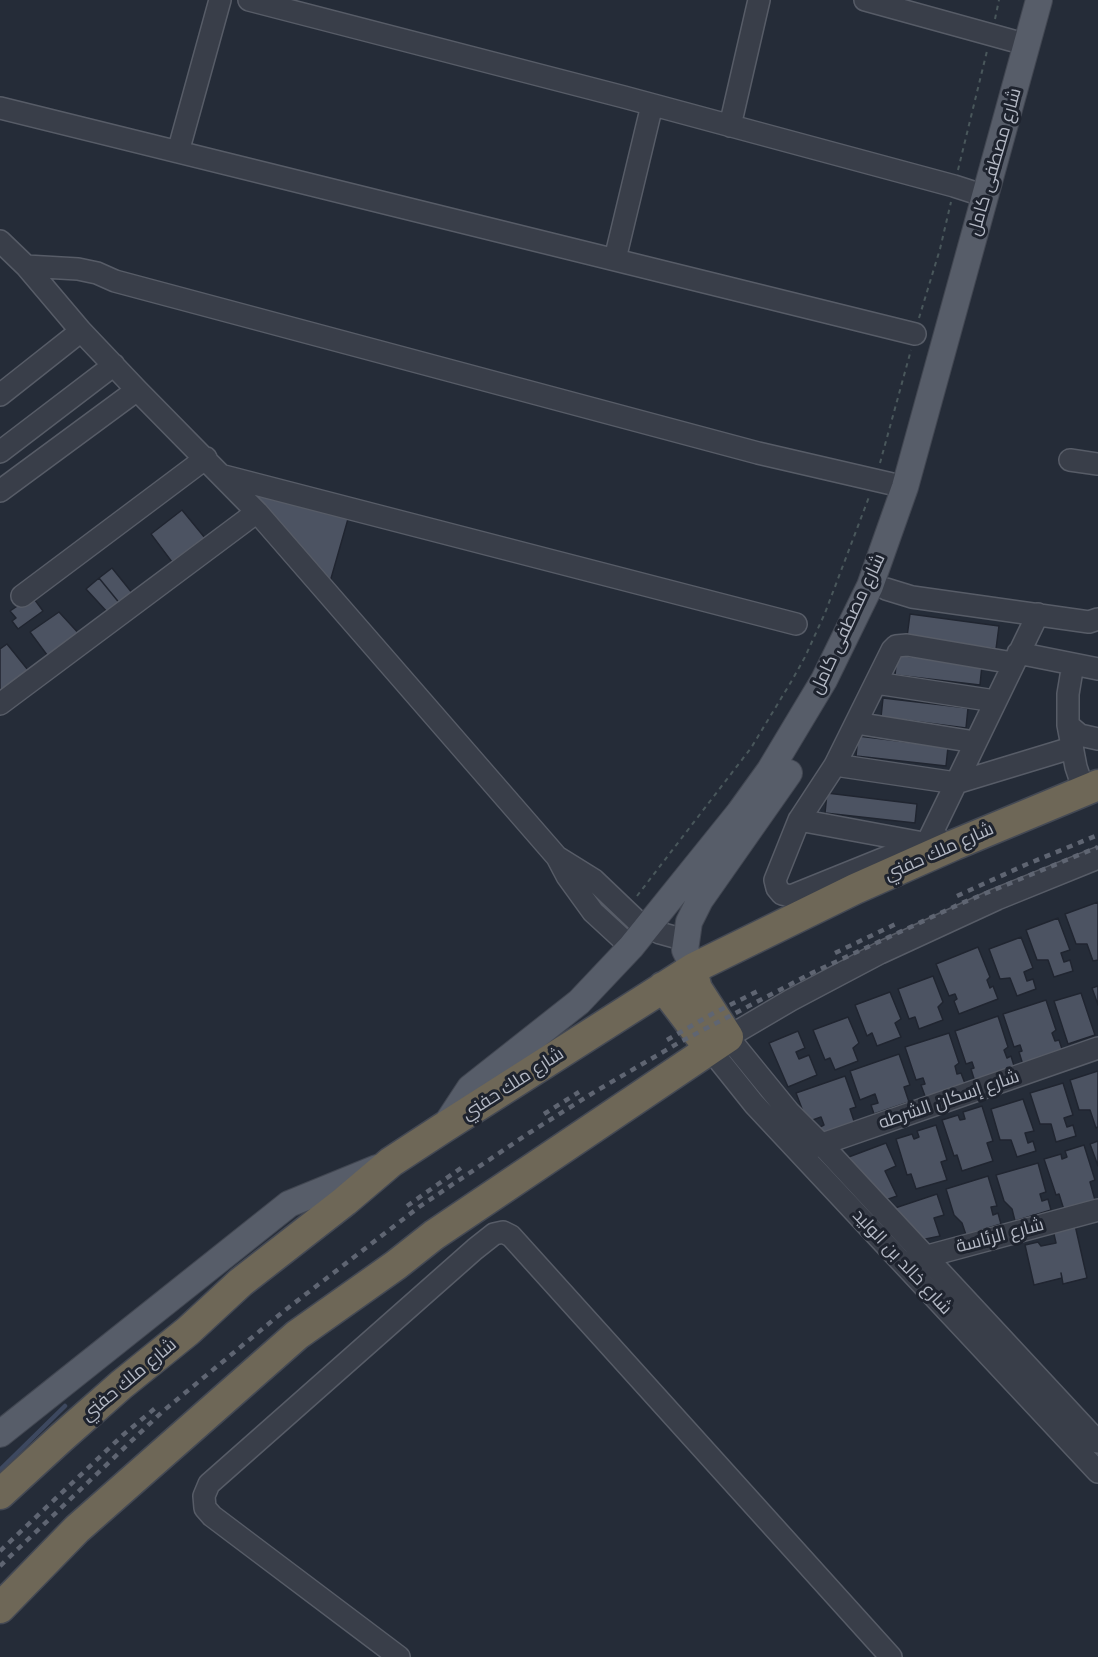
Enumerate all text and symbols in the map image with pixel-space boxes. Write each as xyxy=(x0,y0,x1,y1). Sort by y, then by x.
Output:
street label: شارع مصطفى كامل xyxy=(964,86,1026,238)
street label: شارع مصطفى كامل xyxy=(806,550,890,698)
street label: شارع ملك حفني xyxy=(881,818,997,886)
street label: شارع ملك حفني xyxy=(458,1043,568,1125)
street label: شارع إسكان الشرطه xyxy=(876,1066,1022,1134)
street label: شارع خالد بن الوليد xyxy=(848,1205,956,1319)
street label: شارع الرئاسة xyxy=(954,1214,1046,1258)
street label: شارع ملك حفني xyxy=(77,1334,181,1426)

